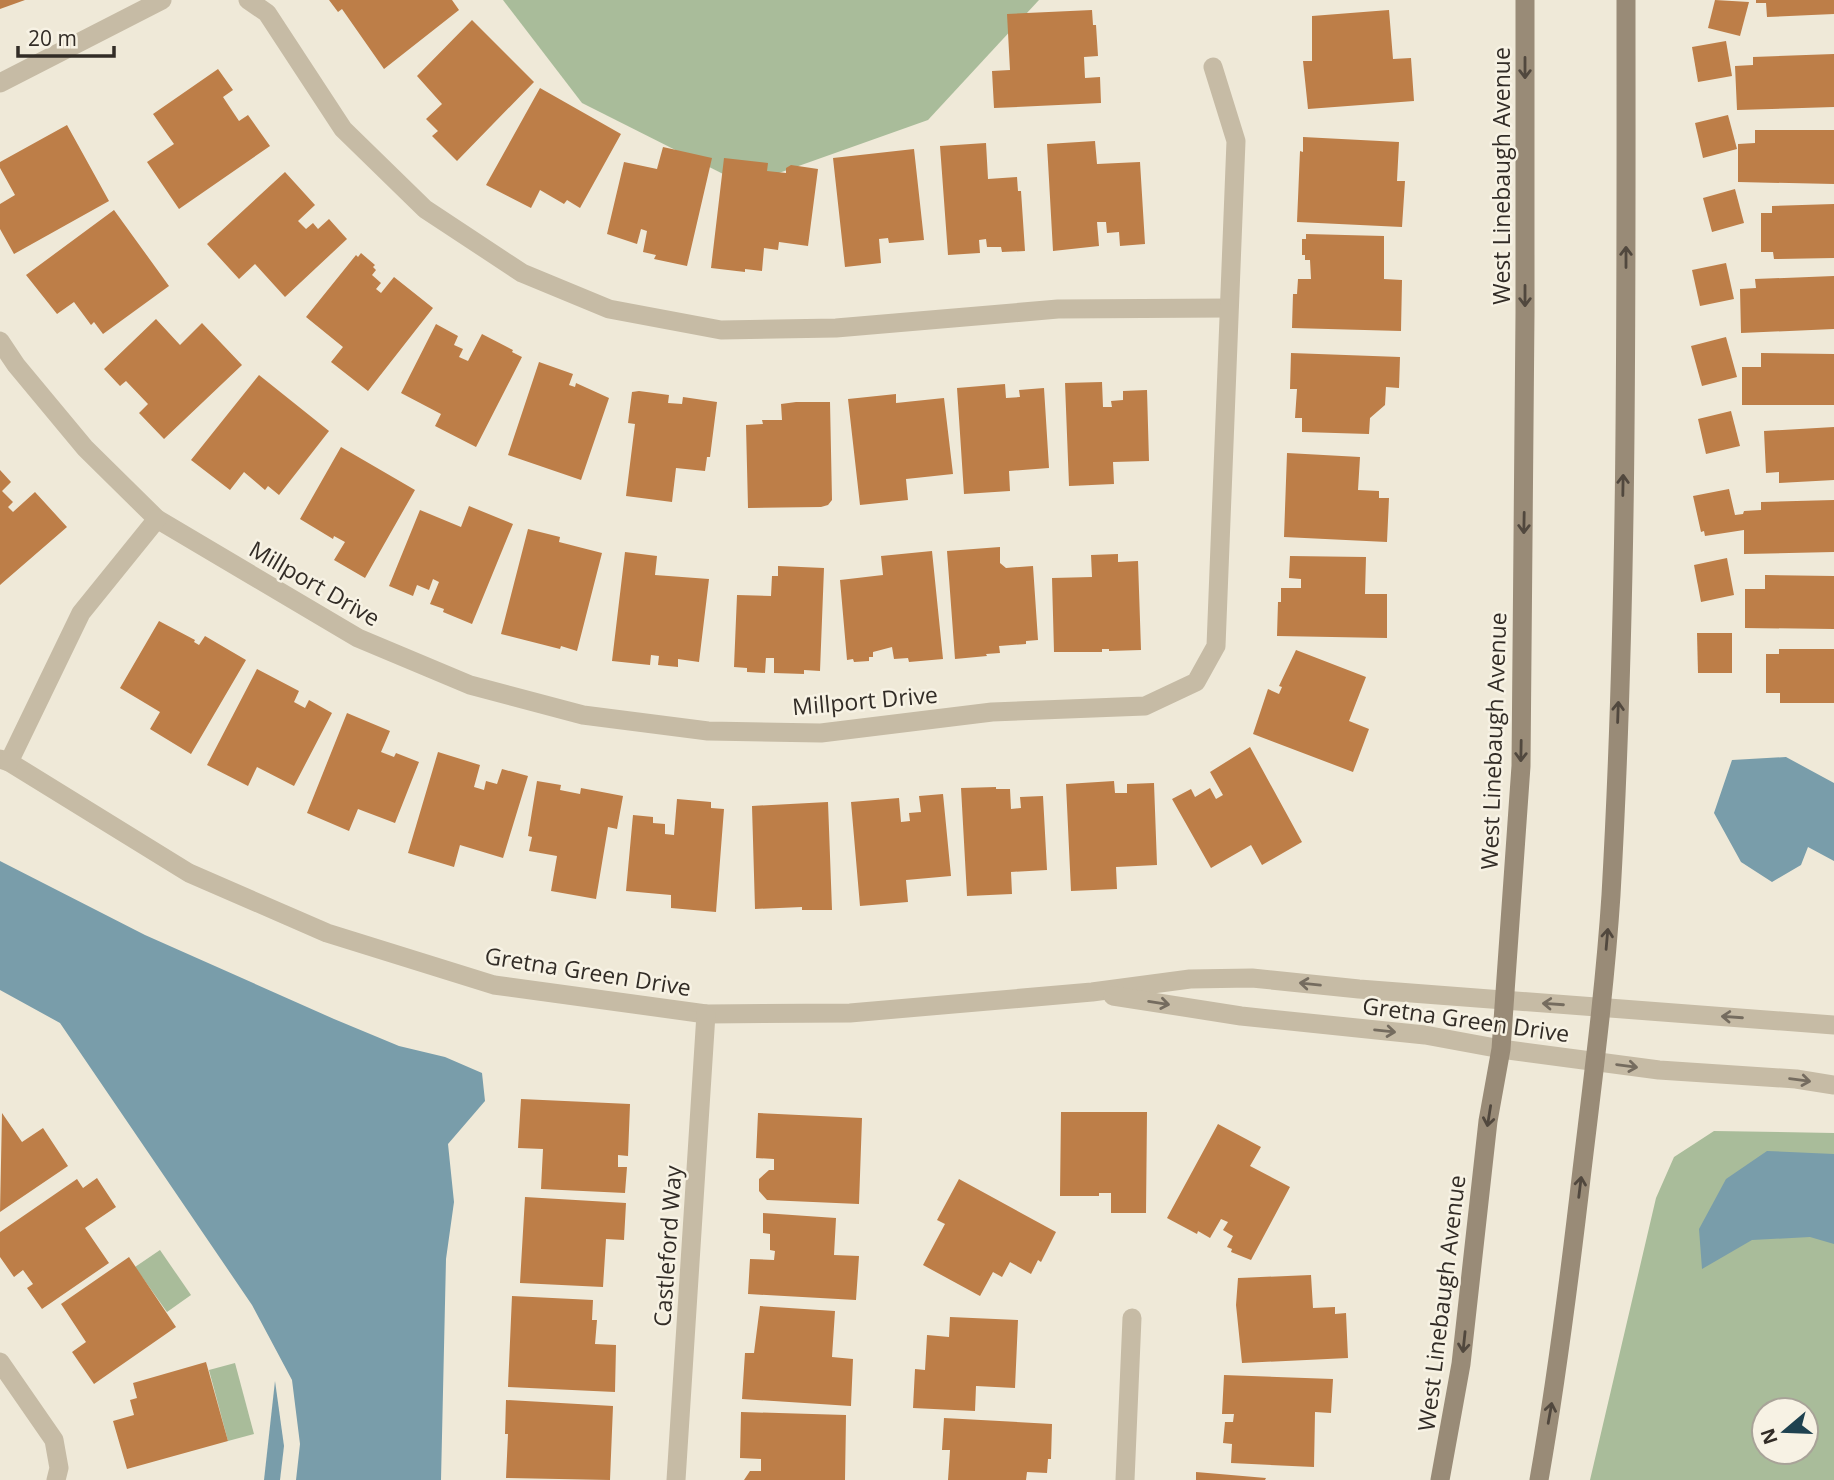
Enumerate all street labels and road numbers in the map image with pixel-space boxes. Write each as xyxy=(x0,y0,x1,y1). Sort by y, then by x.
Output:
street label: West Linebaugh Avenue xyxy=(1485,47,1517,305)
street label: Millport Drive xyxy=(244,533,386,633)
street label: West Linebaugh Avenue xyxy=(1473,612,1513,870)
street label: Millport Drive xyxy=(791,678,939,722)
street label: Gretna Green Drive xyxy=(483,939,693,1003)
street label: Gretna Green Drive xyxy=(1361,989,1571,1049)
street label: Castleford Way xyxy=(645,1164,689,1328)
street label: West Linebaugh Avenue xyxy=(1409,1173,1473,1433)

